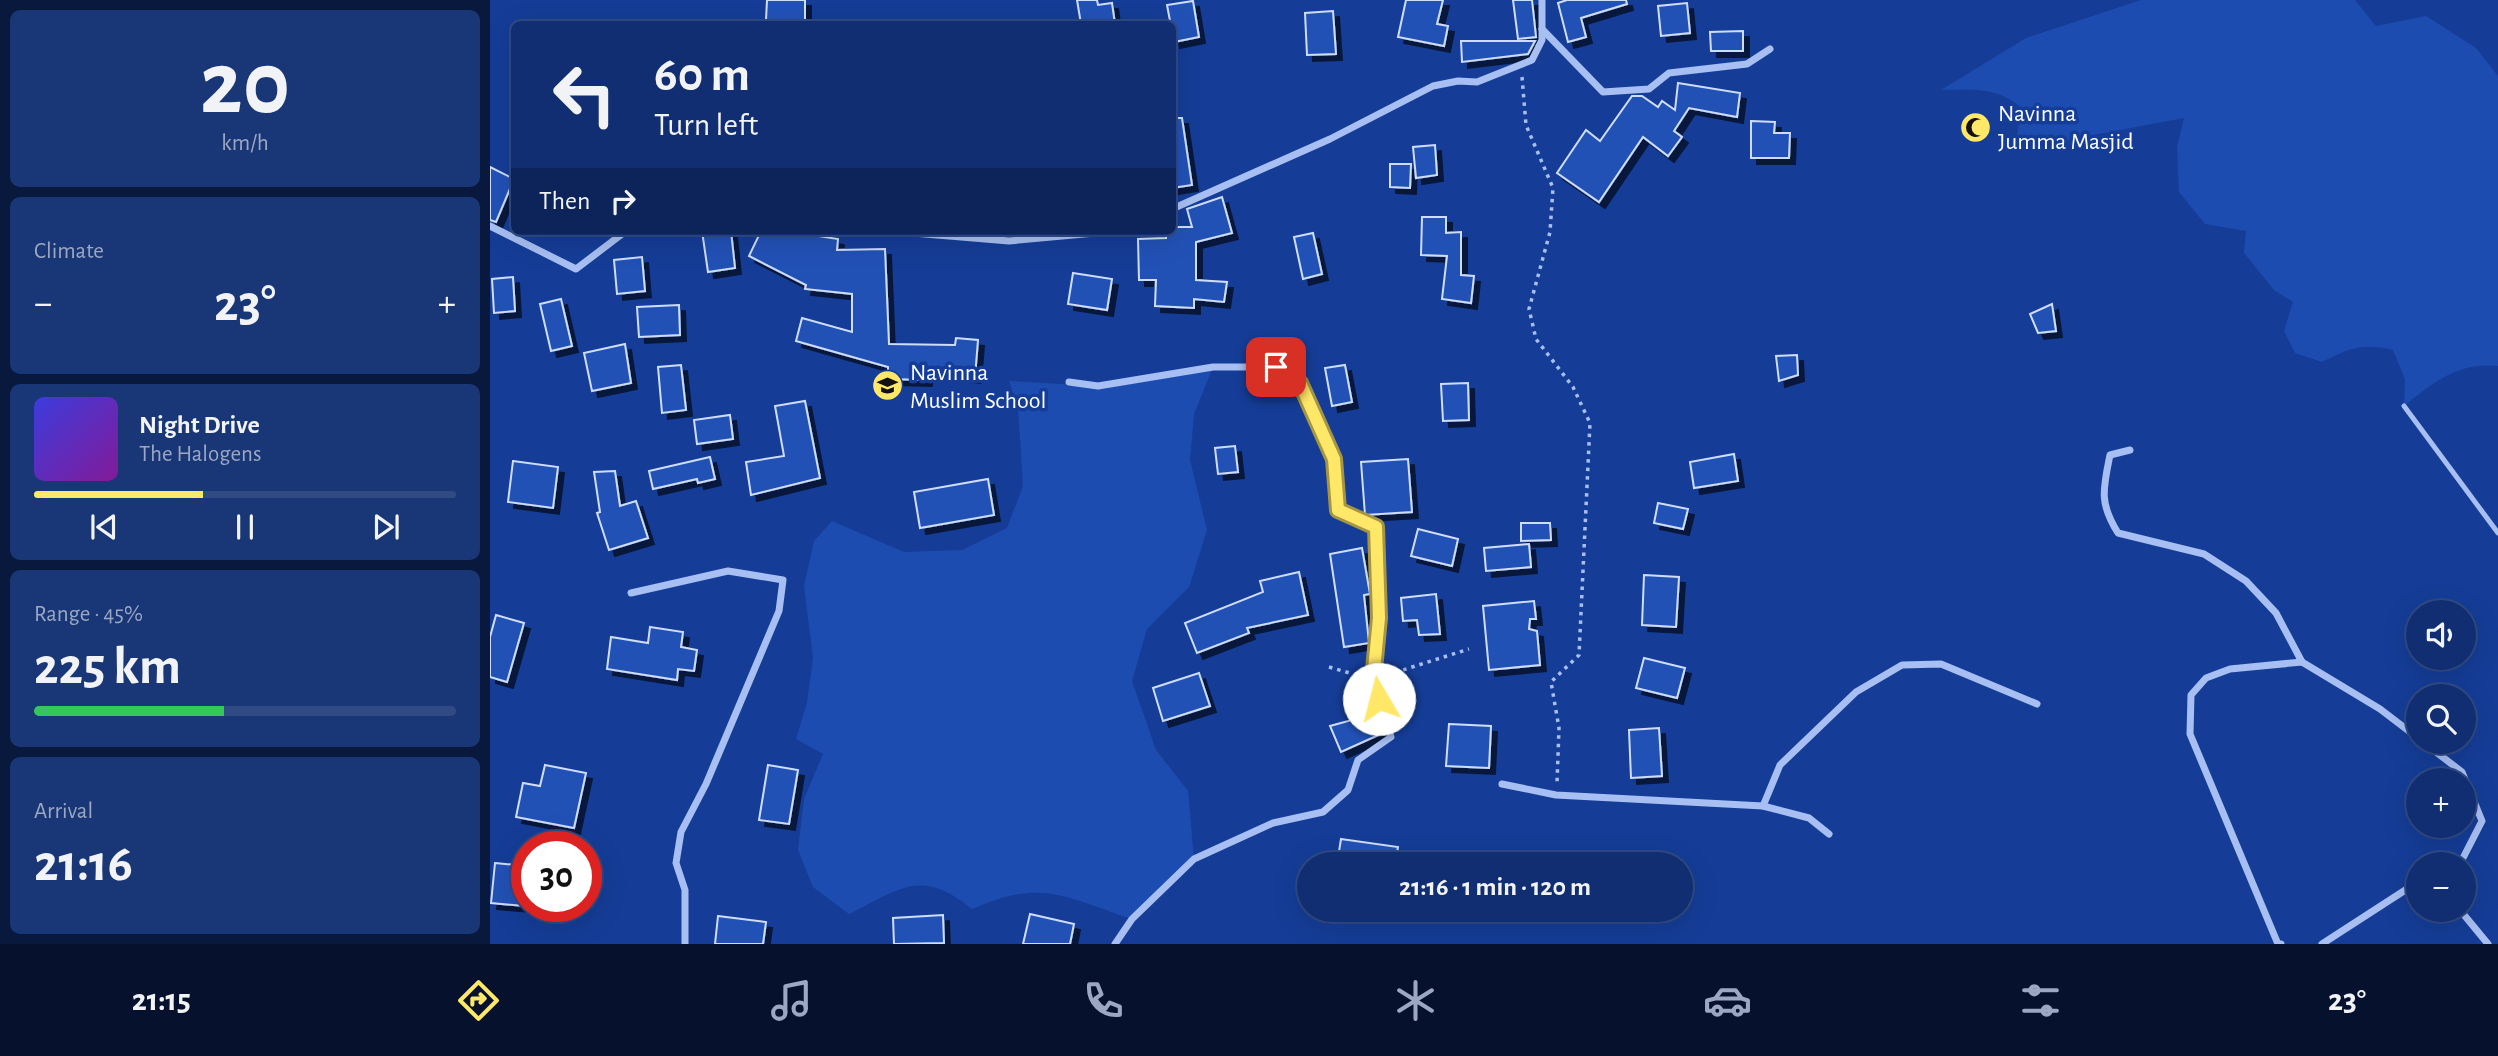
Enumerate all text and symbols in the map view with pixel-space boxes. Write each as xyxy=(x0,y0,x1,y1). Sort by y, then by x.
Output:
text: 20 xyxy=(200,39,290,130)
icon: left xyxy=(539,49,630,140)
text: 60 m xyxy=(654,51,750,100)
place label: Navinna Jumma Masjid xyxy=(1998,102,2134,154)
text: Turn left xyxy=(654,109,758,141)
mosque icon: Navinna Jumma Masjid xyxy=(1958,110,1992,144)
text: km/h xyxy=(221,132,269,155)
icon: right xyxy=(604,182,642,220)
text: Then xyxy=(539,188,590,214)
text: Climate xyxy=(34,240,104,263)
text: 23° xyxy=(214,278,276,330)
text: − xyxy=(34,285,52,323)
text: + xyxy=(438,285,456,323)
pin xyxy=(1246,337,1306,397)
icon: arrive xyxy=(1257,348,1295,386)
place label: Navinna Muslim School xyxy=(910,361,1047,413)
school or university icon: Navinna Muslim School xyxy=(870,369,904,403)
text: Night Drive xyxy=(139,412,260,438)
text: The Halogens xyxy=(139,443,261,466)
icon: previous xyxy=(85,508,123,546)
icon: pause xyxy=(226,508,264,546)
icon: next xyxy=(367,508,405,546)
map controls xyxy=(2406,600,2476,922)
button: sound xyxy=(2406,600,2476,670)
text: Range · 45% xyxy=(34,603,143,626)
text: 225 km xyxy=(34,641,181,693)
position arrow xyxy=(1342,662,1416,736)
button: search xyxy=(2406,684,2476,754)
button: + xyxy=(2406,768,2476,838)
text: Arrival xyxy=(34,800,93,823)
speed limit sign: 30 xyxy=(511,831,602,922)
text: 21:16 xyxy=(34,838,133,890)
button: − xyxy=(2406,852,2476,922)
text: 21:16 · 1 min · 120 m xyxy=(1399,874,1591,900)
icon: directions xyxy=(454,976,503,1025)
icon: music xyxy=(767,976,816,1025)
icon: phone xyxy=(1079,976,1128,1025)
icon: climate xyxy=(1391,976,1440,1025)
icon: car xyxy=(1703,976,1752,1025)
icon: filters xyxy=(2016,976,2065,1025)
text: 21:15 xyxy=(132,984,191,1016)
text: 23° xyxy=(2328,984,2366,1016)

